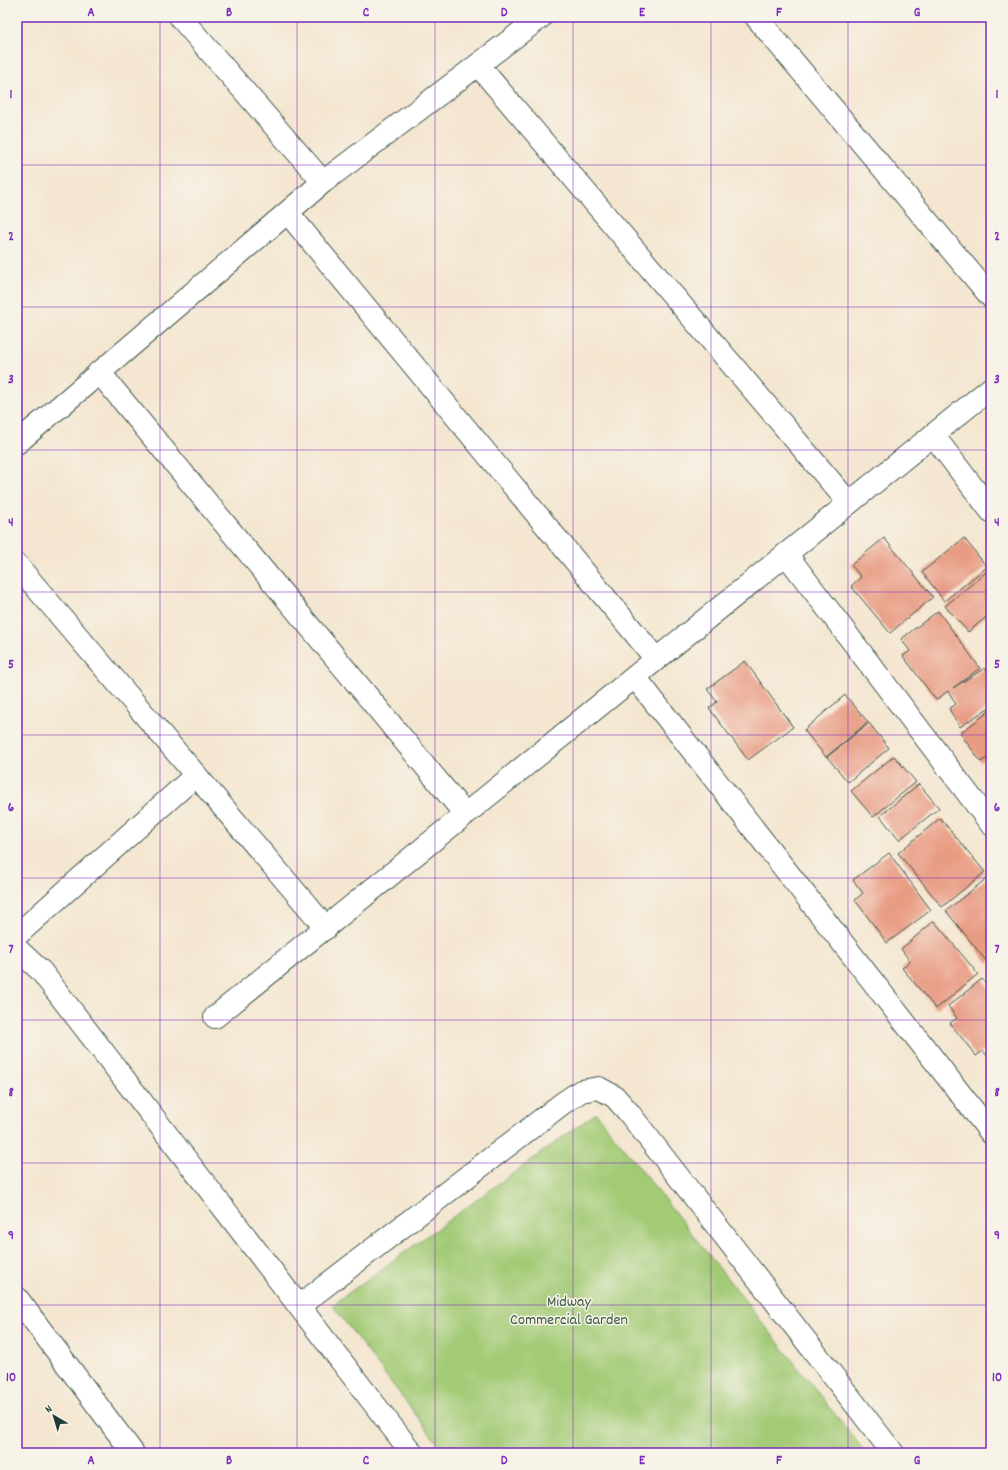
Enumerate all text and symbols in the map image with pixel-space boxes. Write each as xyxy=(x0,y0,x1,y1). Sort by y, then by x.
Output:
text: A xyxy=(87,4,95,23)
text: B xyxy=(226,4,232,23)
text: C xyxy=(363,4,370,23)
text: D xyxy=(501,4,508,23)
text: E xyxy=(639,4,646,23)
text: F xyxy=(776,4,782,23)
text: G xyxy=(914,4,921,23)
text: 1 xyxy=(10,86,13,105)
text: 1 xyxy=(996,86,999,105)
text: 2 xyxy=(8,228,14,247)
text: 2 xyxy=(994,228,1000,247)
text: 3 xyxy=(8,371,14,390)
text: 3 xyxy=(994,371,1000,390)
text: 4 xyxy=(8,514,14,533)
text: 4 xyxy=(994,514,1000,533)
text: 5 xyxy=(8,656,14,675)
text: 5 xyxy=(994,656,1000,675)
text: 6 xyxy=(8,799,15,818)
text: 6 xyxy=(994,799,1001,818)
text: 7 xyxy=(9,941,14,960)
text: 7 xyxy=(995,941,1000,960)
text: 8 xyxy=(8,1084,14,1103)
text: 8 xyxy=(994,1084,1000,1103)
text: 9 xyxy=(8,1227,14,1246)
text: 9 xyxy=(994,1227,1000,1246)
park label: Midway Commercial Garden xyxy=(510,1291,628,1332)
text: 10 xyxy=(6,1369,16,1388)
text: 10 xyxy=(992,1369,1002,1388)
north arrow xyxy=(34,1396,74,1436)
text: N xyxy=(42,1401,57,1418)
text: A xyxy=(87,1452,95,1470)
text: B xyxy=(226,1452,232,1470)
text: C xyxy=(363,1452,370,1470)
text: D xyxy=(501,1452,508,1470)
text: E xyxy=(639,1452,646,1470)
text: F xyxy=(776,1452,782,1470)
text: G xyxy=(914,1452,921,1470)

